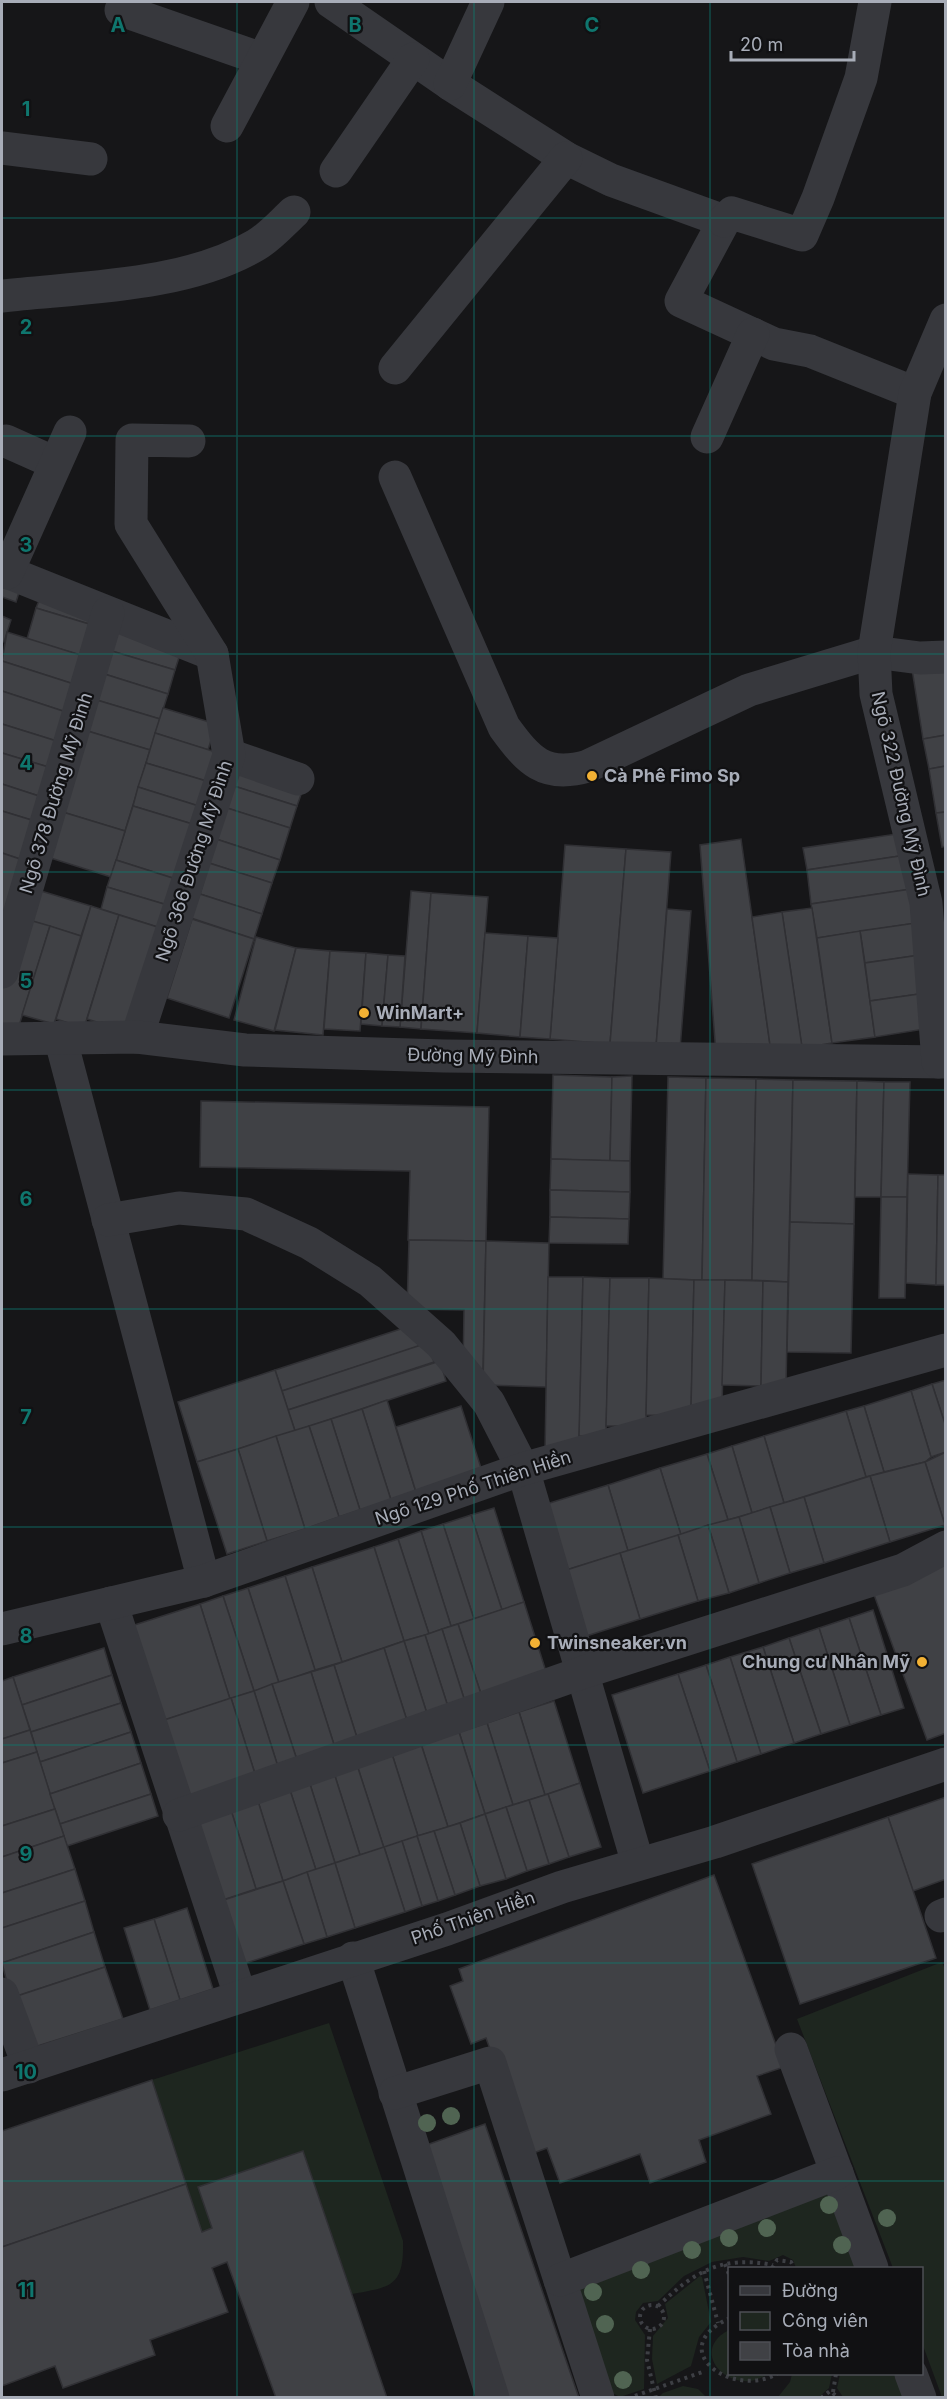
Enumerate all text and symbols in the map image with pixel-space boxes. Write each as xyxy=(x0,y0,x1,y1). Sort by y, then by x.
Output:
text: A xyxy=(111,13,126,37)
text: B xyxy=(348,13,362,37)
text: C xyxy=(585,13,599,37)
scale bar xyxy=(731,24,854,62)
text: 20 m xyxy=(740,34,783,55)
text: 1 xyxy=(22,97,30,121)
text: 2 xyxy=(20,315,32,339)
text: 3 xyxy=(20,533,32,557)
street label: Ngõ 322 Đường Mỹ Đình xyxy=(868,689,935,898)
street label: Ngõ 378 Đường Mỹ Đình xyxy=(15,690,96,896)
text: 4 xyxy=(19,751,33,775)
street label: Ngõ 366 Đường Mỹ Đình xyxy=(151,758,236,964)
place label: Cà Phê Fimo Sp xyxy=(604,765,740,786)
marker: Cà Phê Fimo Sp xyxy=(585,769,599,783)
text: 5 xyxy=(20,969,32,993)
place label: WinMart+ xyxy=(376,1002,464,1023)
marker: WinMart+ xyxy=(357,1006,371,1020)
street label: Đường Mỹ Đình xyxy=(407,1044,539,1067)
text: 6 xyxy=(20,1187,33,1211)
text: 7 xyxy=(20,1405,32,1429)
street label: Ngõ 129 Phố Thiên Hiền xyxy=(372,1446,573,1529)
text: 8 xyxy=(19,1624,33,1648)
place label: Twinsneaker.vn xyxy=(547,1632,687,1653)
marker: Twinsneaker.vn xyxy=(528,1636,542,1650)
place label: Chung cư Nhân Mỹ xyxy=(742,1651,910,1672)
marker: Chung cư Nhân Mỹ xyxy=(915,1655,929,1669)
text: 9 xyxy=(20,1842,33,1866)
street label: Phố Thiên Hiền xyxy=(408,1886,538,1949)
text: 10 xyxy=(15,2060,37,2084)
legend xyxy=(728,2267,923,2375)
text: 11 xyxy=(17,2278,35,2302)
text: Đường xyxy=(782,2280,838,2301)
text: Công viên xyxy=(782,2310,868,2331)
text: Tòa nhà xyxy=(782,2340,850,2361)

